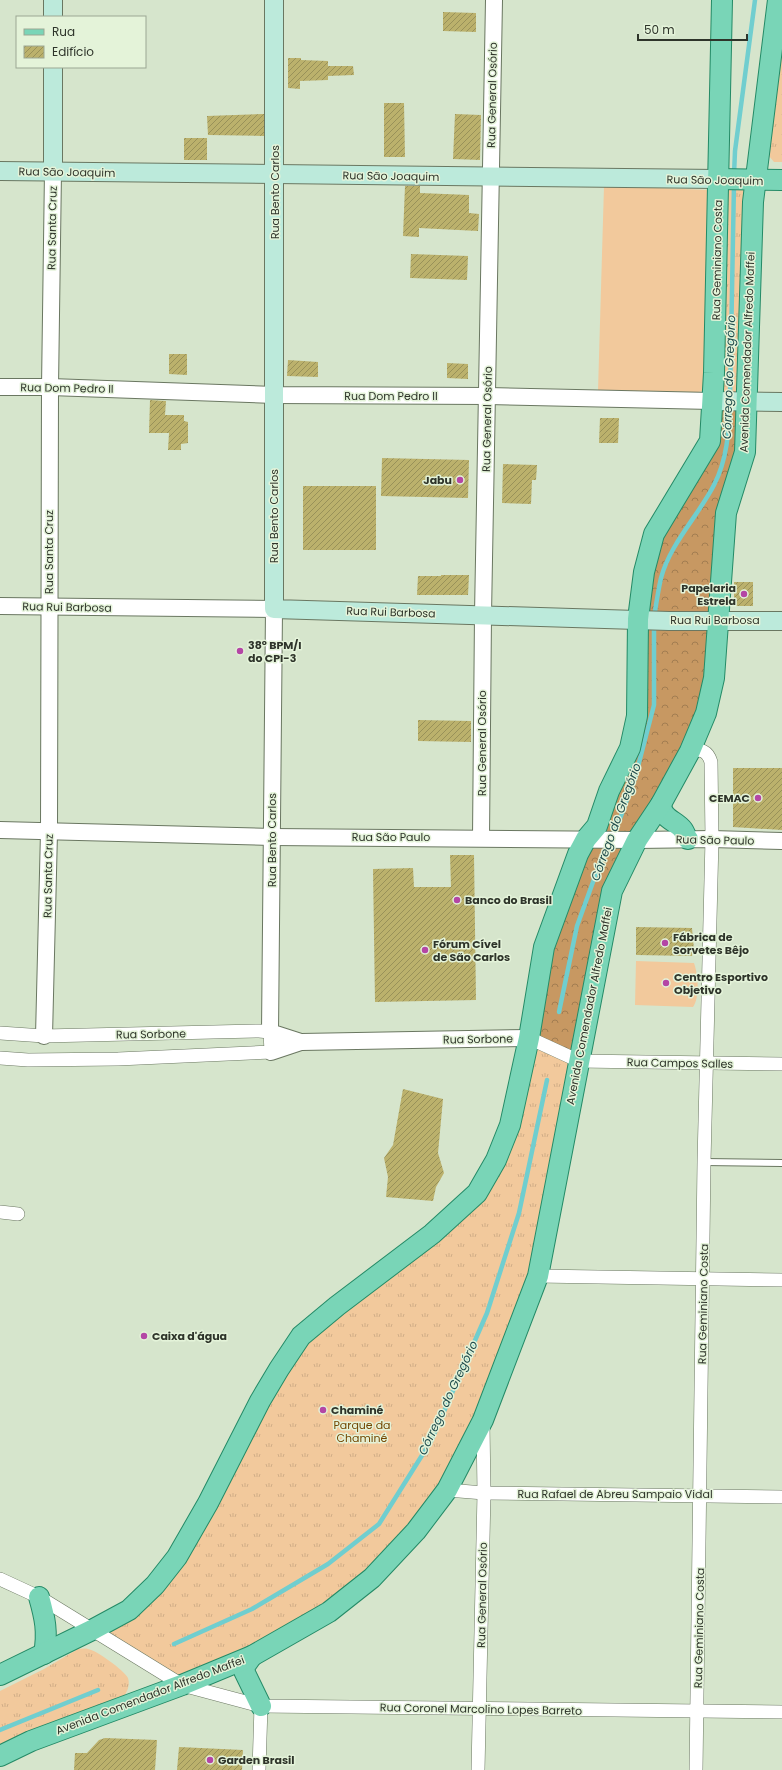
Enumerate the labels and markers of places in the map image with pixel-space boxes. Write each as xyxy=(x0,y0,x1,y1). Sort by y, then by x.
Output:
place label: Jabu xyxy=(423,472,452,488)
marker: Jabu xyxy=(455,475,465,485)
place label: Papelaria Estrela xyxy=(681,580,736,609)
marker: Papelaria Estrela xyxy=(739,589,749,599)
place label: 38º BPM/I do CPI-3 xyxy=(248,637,302,666)
marker: 38º BPM/I do CPI-3 xyxy=(235,646,245,656)
place label: CEMAC xyxy=(709,790,750,806)
marker: CEMAC xyxy=(753,793,763,803)
place label: Banco do Brasil xyxy=(465,892,552,908)
marker: Banco do Brasil xyxy=(452,895,462,905)
place label: Fábrica de Sorvetes Bêjo xyxy=(673,929,749,958)
place label: Fórum Cível de São Carlos xyxy=(433,936,510,965)
marker: Fábrica de Sorvetes Bêjo xyxy=(660,938,670,948)
marker: Fórum Cível de São Carlos xyxy=(420,945,430,955)
place label: Centro Esportivo Objetivo xyxy=(674,969,768,998)
marker: Centro Esportivo Objetivo xyxy=(661,978,671,988)
place label: Caixa d'água xyxy=(152,1328,227,1344)
marker: Caixa d'água xyxy=(139,1331,149,1341)
place label: Chaminé xyxy=(331,1402,384,1418)
marker: Chaminé xyxy=(318,1405,328,1415)
place label: Garden Brasil xyxy=(218,1752,295,1768)
marker: Garden Brasil xyxy=(205,1755,215,1765)

